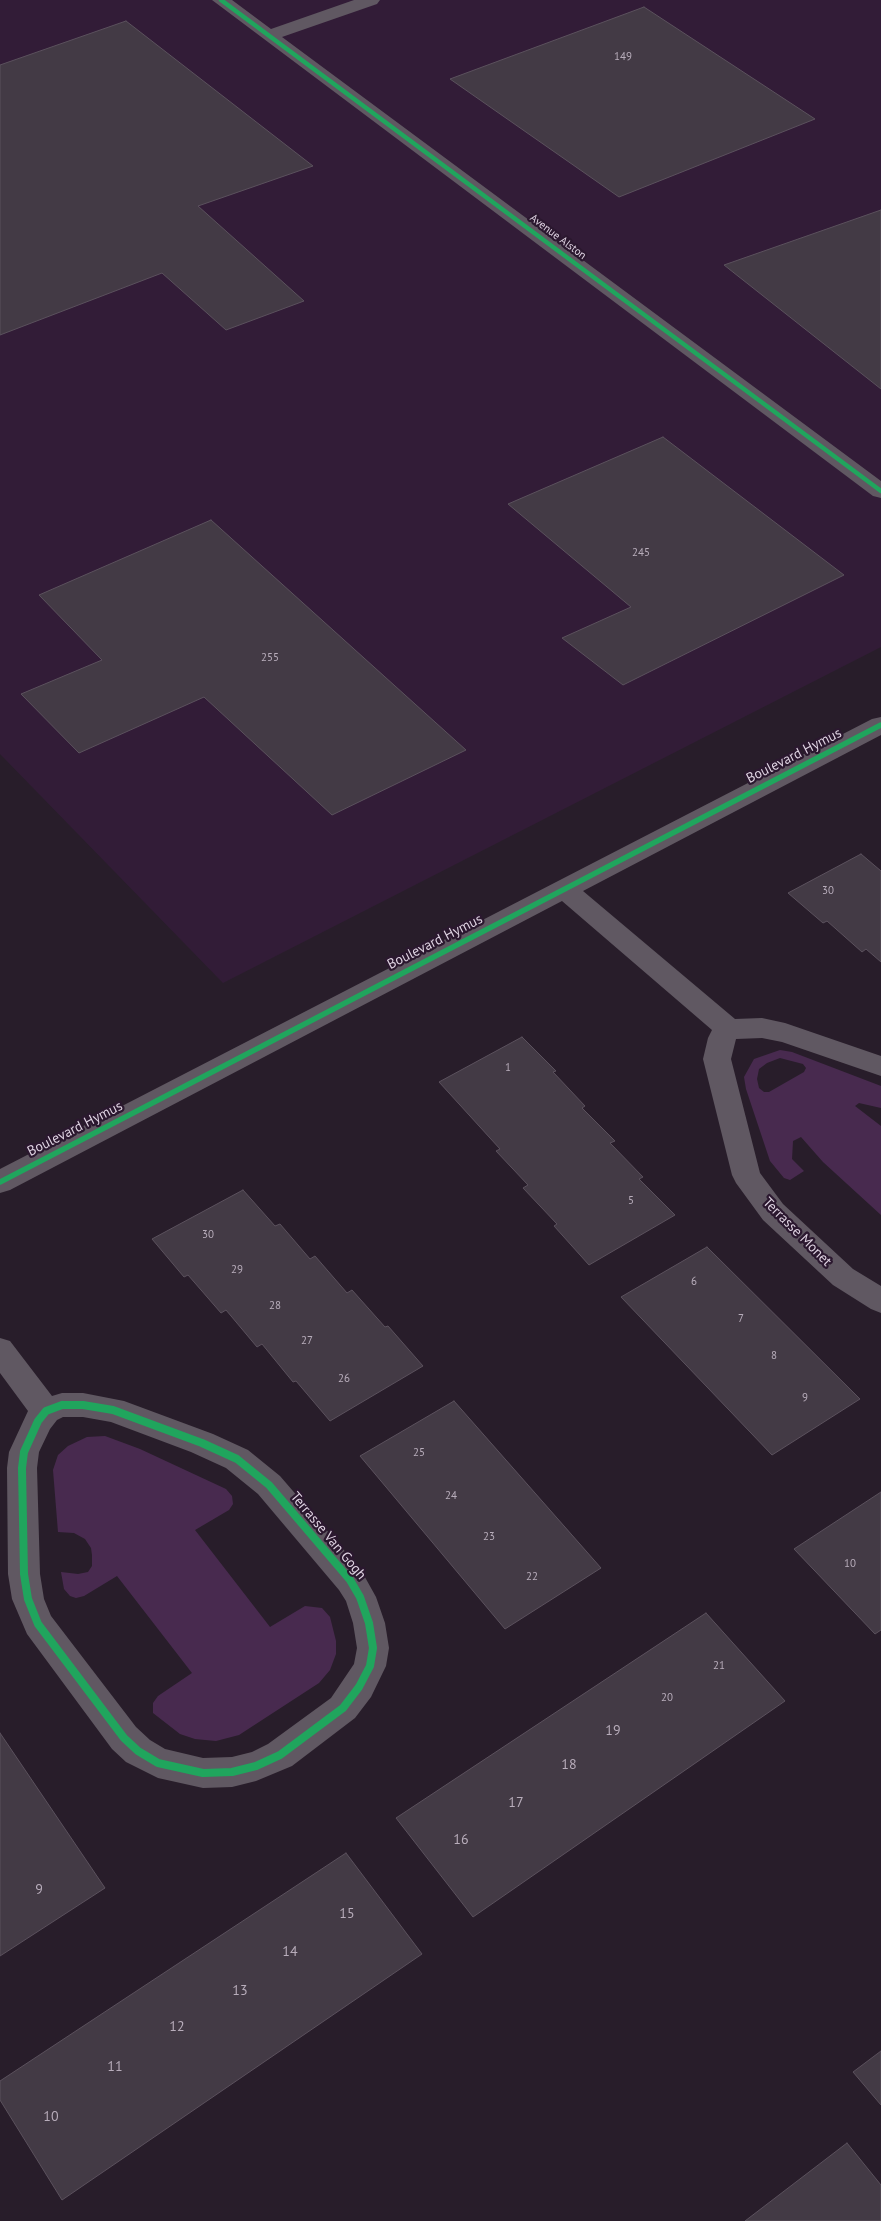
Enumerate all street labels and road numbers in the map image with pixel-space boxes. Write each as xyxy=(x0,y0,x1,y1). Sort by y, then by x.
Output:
street label: Avenue Alston xyxy=(527,212,589,262)
street label: Boulevard Hymus xyxy=(744,725,844,787)
street label: Boulevard Hymus xyxy=(385,911,485,973)
street label: Boulevard Hymus xyxy=(25,1098,125,1160)
street label: Terrasse Monet xyxy=(759,1194,835,1270)
street label: Terrasse Van Gogh xyxy=(287,1489,369,1583)

